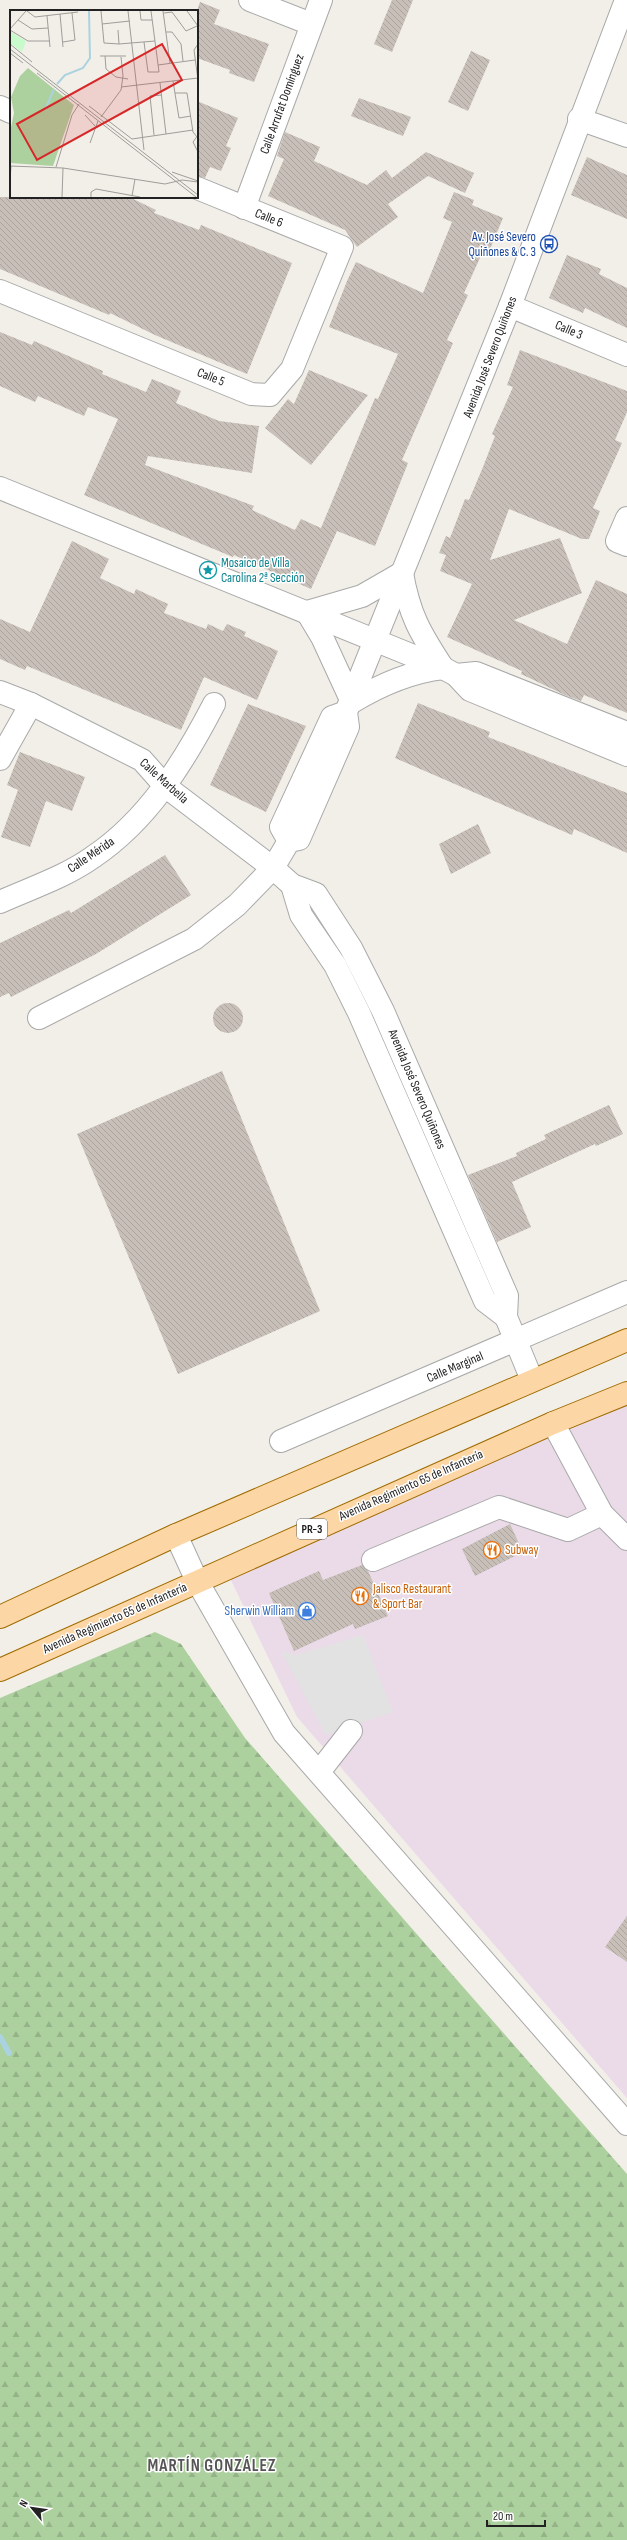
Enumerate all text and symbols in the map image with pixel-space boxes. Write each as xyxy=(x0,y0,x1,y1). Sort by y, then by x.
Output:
inset map xyxy=(10,10,198,198)
street label: Calle Arrufat Domínguez xyxy=(256,52,308,156)
street label: Calle 6 xyxy=(253,205,286,231)
place label: Av. José Severo Quiñones & C. 3 xyxy=(468,229,536,260)
bus stop icon: Av. José Severo Quiñones & C. 3 xyxy=(539,234,559,254)
street label: Avenida José Severo Quiñones xyxy=(459,294,521,421)
street label: Calle 3 xyxy=(553,317,585,343)
street label: Calle 5 xyxy=(195,364,227,390)
place label: Mosaico de Villa Carolina 2ª Sección xyxy=(221,555,305,586)
place icon: Mosaico de Villa Carolina 2ª Sección xyxy=(198,560,218,580)
street label: Calle Marbella xyxy=(136,755,192,807)
street label: Calle Mérida xyxy=(65,834,117,876)
street label: Avenida José Severo Quiñones xyxy=(384,1026,450,1152)
street label: Calle Marginal xyxy=(424,1348,486,1386)
street label: Avenida Regimiento 65 de Infantería xyxy=(336,1446,486,1524)
road number: PR-3 xyxy=(297,1519,327,1539)
restaurant icon: Subway xyxy=(482,1540,502,1560)
place label: Subway xyxy=(505,1542,538,1558)
street label: Avenida Regimiento 65 de Infantería xyxy=(40,1579,190,1657)
place label: Jalisco Restaurant & Sport Bar xyxy=(372,1581,451,1612)
restaurant icon: Jalisco Restaurant & Sport Bar xyxy=(350,1586,370,1606)
shop icon: Sherwin William xyxy=(297,1601,317,1621)
place label: Sherwin William xyxy=(225,1603,294,1619)
district label: MARTÍN GONZÁLEZ xyxy=(148,2456,276,2476)
north arrow xyxy=(12,2488,52,2528)
text: N xyxy=(17,2498,31,2509)
scale bar xyxy=(487,2502,545,2528)
text: 20 m xyxy=(493,2509,513,2524)

